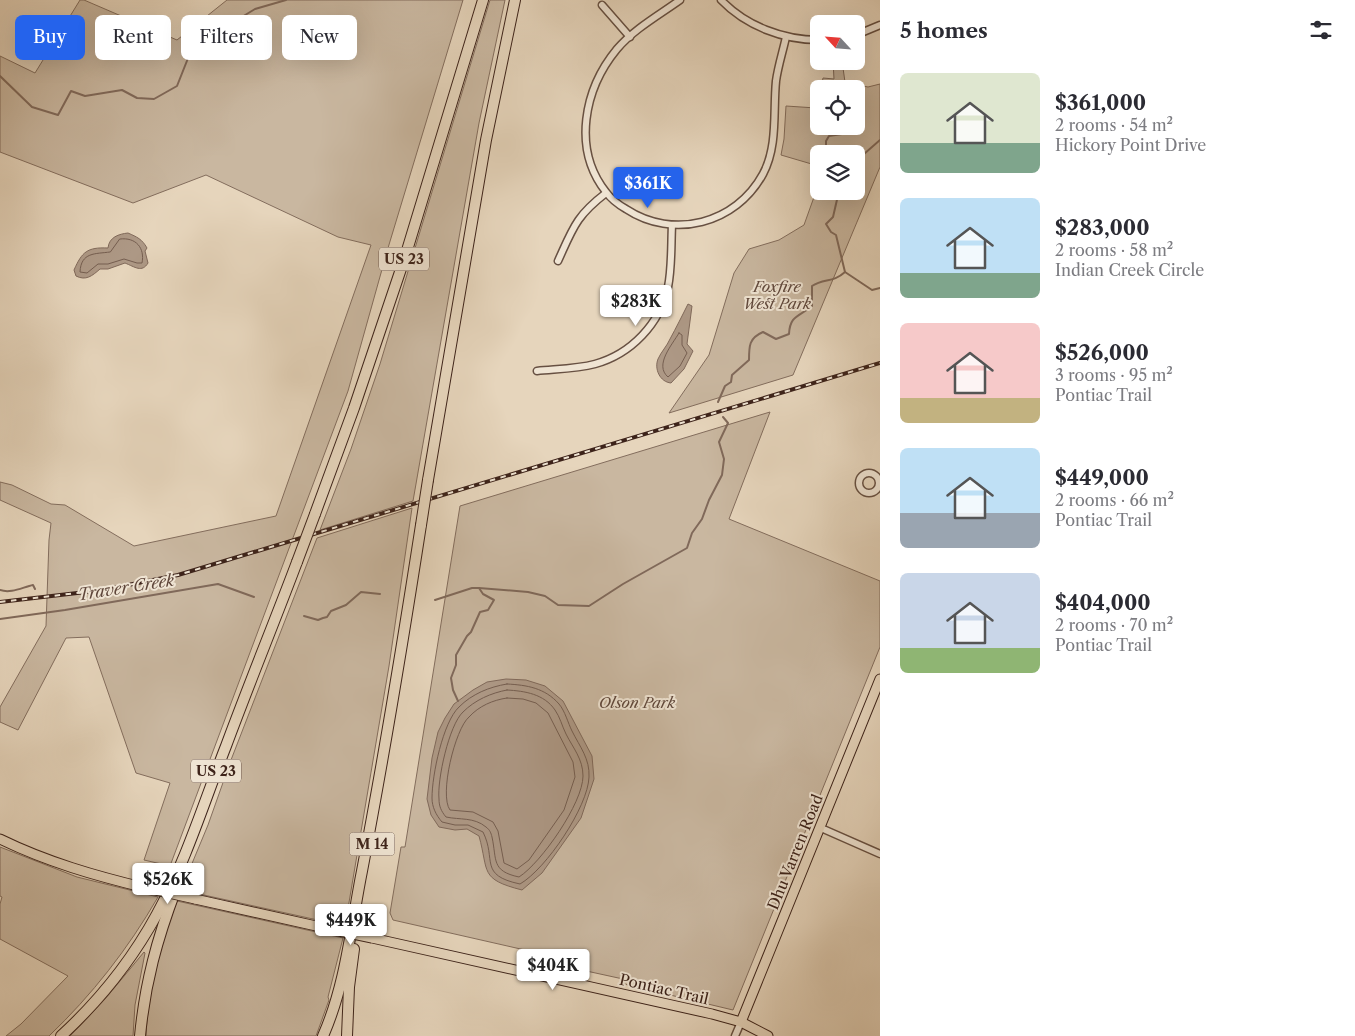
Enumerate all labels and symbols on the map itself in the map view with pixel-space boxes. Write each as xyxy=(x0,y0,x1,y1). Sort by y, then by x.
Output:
north arrow xyxy=(810,15,865,70)
pin: $361K xyxy=(613,166,683,209)
road number: US 23 xyxy=(379,248,429,270)
park label: Foxfire West Park xyxy=(743,277,811,313)
pin: $283K xyxy=(601,284,671,327)
water label: Traver Creek xyxy=(76,569,176,604)
park label: Olson Park xyxy=(599,693,675,712)
road number: US 23 xyxy=(191,759,241,782)
street label: Dhu Varren Road xyxy=(763,792,827,912)
road number: M 14 xyxy=(350,832,394,856)
pin: $526K xyxy=(133,862,203,905)
pin: $449K xyxy=(316,904,386,946)
pin: $404K xyxy=(518,948,588,991)
street label: Pontiac Trail xyxy=(618,970,711,1009)

